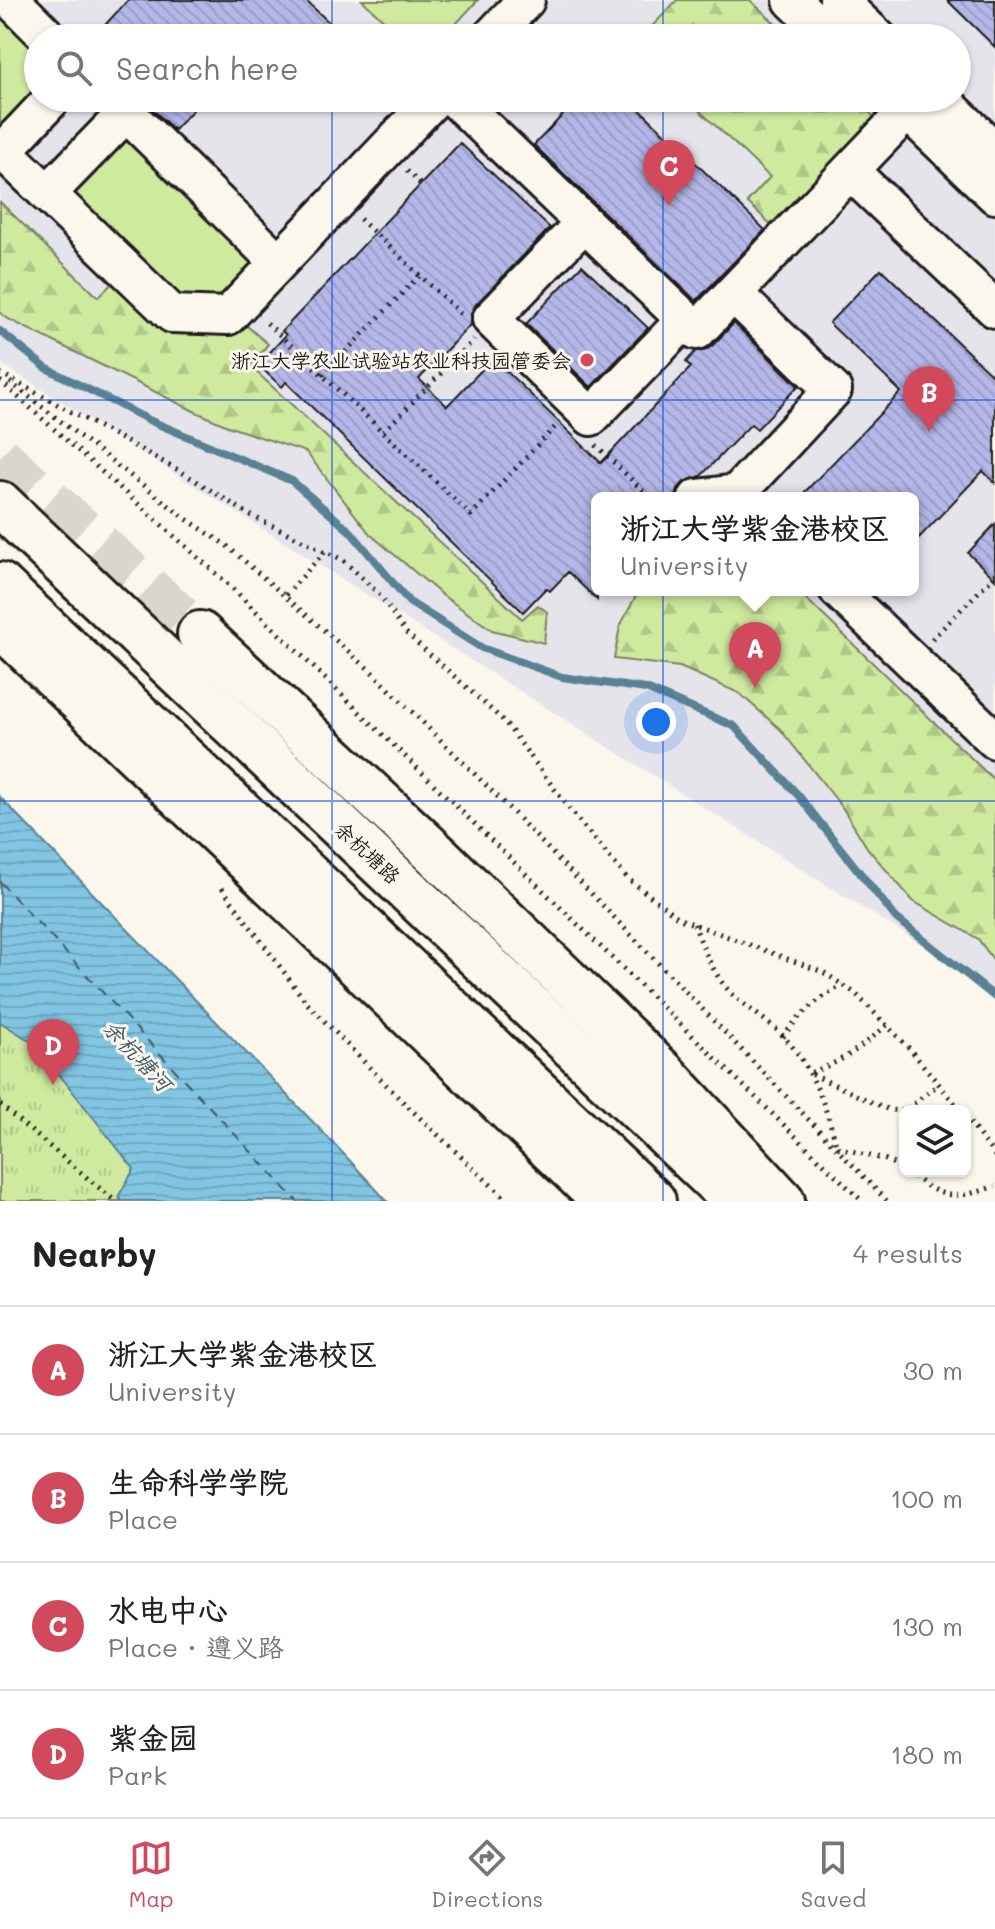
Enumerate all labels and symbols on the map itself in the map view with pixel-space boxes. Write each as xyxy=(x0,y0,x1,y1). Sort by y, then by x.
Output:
pin: C xyxy=(643,140,695,206)
place label: 浙江大学农业试验站农业科技园管委会 xyxy=(231,347,571,373)
marker: 浙江大学农业试验站农业科技园管委会 xyxy=(578,351,596,369)
pin: B xyxy=(903,366,955,432)
pin: A xyxy=(729,622,781,688)
your location xyxy=(636,702,676,742)
street label: 余杭塘路 xyxy=(330,815,407,889)
water label: 余杭塘河 xyxy=(97,1013,181,1099)
pin: D xyxy=(27,1019,79,1085)

